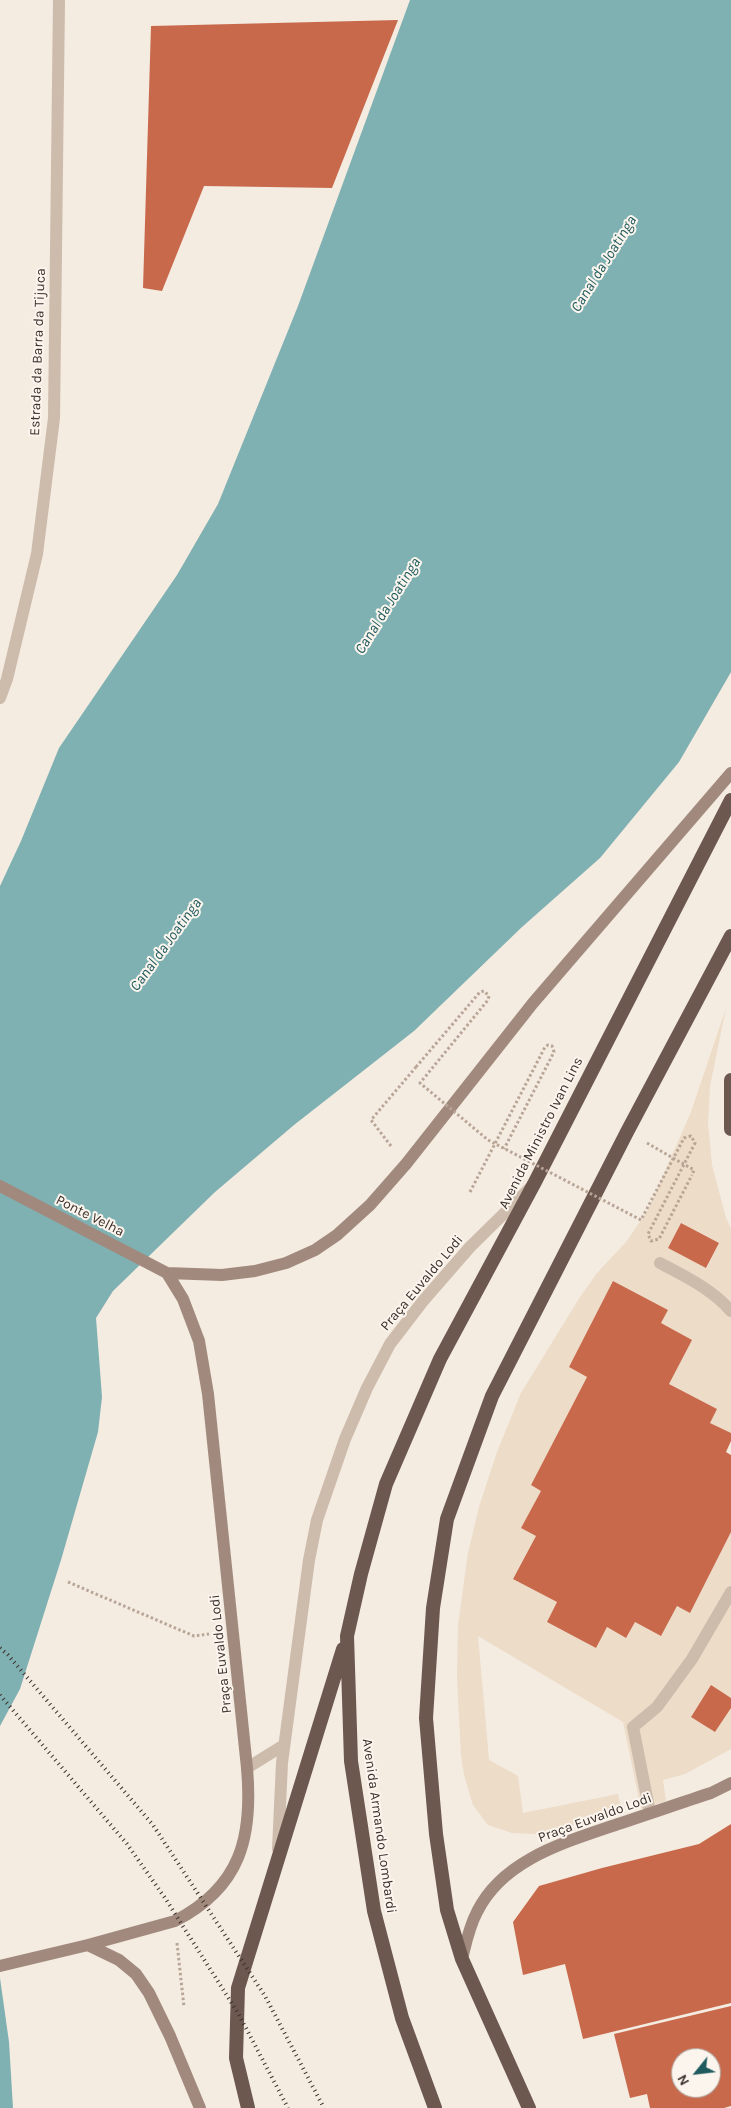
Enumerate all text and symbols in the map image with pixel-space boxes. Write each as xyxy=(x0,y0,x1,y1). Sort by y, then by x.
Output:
water label: Canal da Joatinga xyxy=(567,213,641,315)
street label: Estrada da Barra da Tijuca xyxy=(27,268,49,436)
water label: Canal da Joatinga xyxy=(351,555,425,657)
water label: Canal da Joatinga xyxy=(126,895,206,995)
street label: Avenida Ministro Ivan Lins xyxy=(495,1054,587,1212)
street label: Ponte Velha xyxy=(53,1192,127,1240)
street label: Praça Euvaldo Lodi xyxy=(377,1232,467,1334)
street label: Praça Euvaldo Lodi xyxy=(206,1594,236,1714)
street label: Avenida Armando Lombardi xyxy=(358,1738,400,1914)
street label: Praça Euvaldo Lodi xyxy=(536,1790,654,1846)
north arrow xyxy=(671,2048,721,2098)
text: N xyxy=(673,2072,693,2089)

